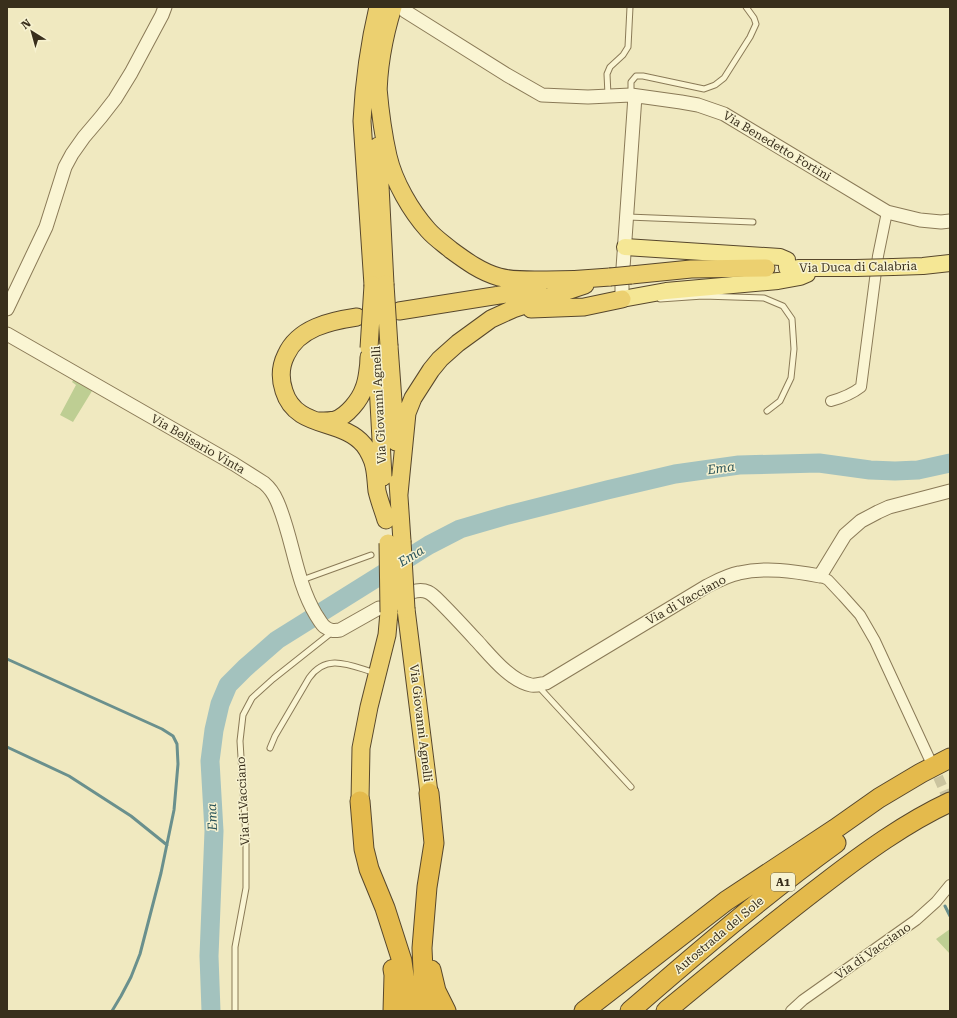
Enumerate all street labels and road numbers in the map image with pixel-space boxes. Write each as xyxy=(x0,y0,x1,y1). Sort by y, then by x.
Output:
street label: Via Benedetto Fortini xyxy=(720,108,834,184)
street label: Via Duca di Calabria xyxy=(799,259,917,275)
street label: Via Giovanni Agnelli xyxy=(369,345,389,464)
street label: Via Belisario Vinta xyxy=(149,411,248,477)
street label: Via di Vacciano xyxy=(644,572,728,628)
street label: Via Giovanni Agnelli xyxy=(407,663,435,783)
street label: Via di Vacciano xyxy=(234,756,252,846)
road number: A1 xyxy=(771,873,795,891)
street label: Autostrada del Sole xyxy=(671,893,767,976)
street label: Via di Vacciano xyxy=(832,920,914,982)

